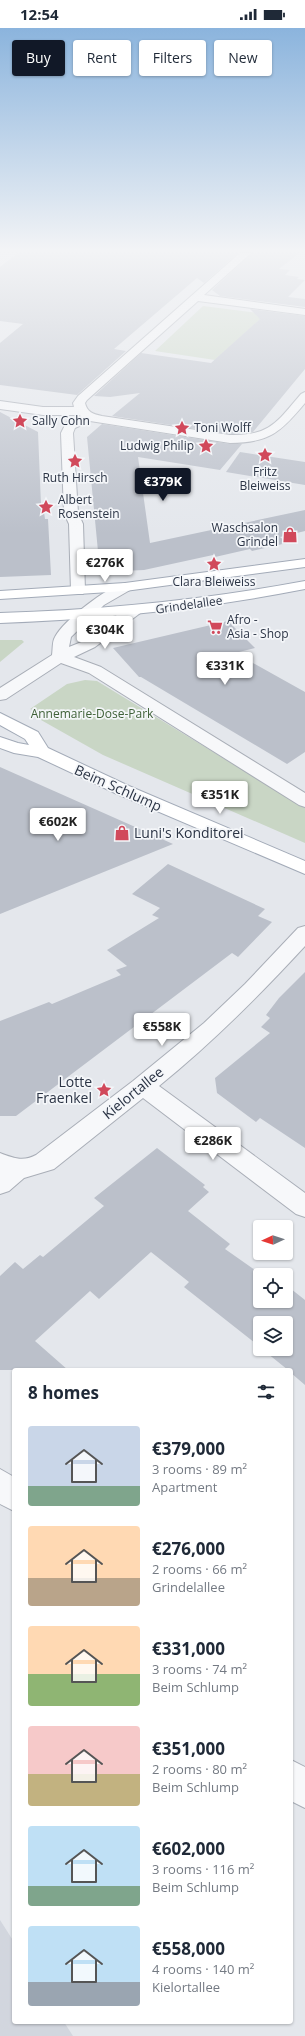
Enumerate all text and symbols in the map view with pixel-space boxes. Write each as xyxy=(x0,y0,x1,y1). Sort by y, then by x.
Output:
text: 12:54 xyxy=(20,4,59,24)
chip: Buy xyxy=(12,40,65,76)
chip: Rent xyxy=(73,40,131,76)
chip: Filters xyxy=(139,40,206,76)
chip: New xyxy=(214,40,272,76)
place icon: Sally Cohn xyxy=(11,412,29,430)
place label: Sally Cohn xyxy=(32,412,90,429)
place icon: Toni Wolff xyxy=(173,419,191,437)
place label: Toni Wolff xyxy=(194,419,252,436)
place label: Ludwig Philip xyxy=(120,437,194,454)
place icon: Ludwig Philip xyxy=(197,437,215,455)
place icon: Fritz Bleiweiss xyxy=(256,446,274,464)
place icon: Ruth Hirsch xyxy=(66,452,84,470)
place label: Fritz Bleiweiss xyxy=(239,463,291,494)
pin: €379K xyxy=(135,468,191,502)
place label: Ruth Hirsch xyxy=(42,469,108,486)
text: €379K xyxy=(144,472,182,490)
place label: Albert Rosenstein xyxy=(58,491,120,522)
place icon: Albert Rosenstein xyxy=(37,498,55,516)
place label: Waschsalon Grindel xyxy=(211,519,278,550)
shop icon: Waschsalon Grindel xyxy=(281,526,299,544)
pin: €276K xyxy=(77,549,133,583)
text: €276K xyxy=(86,553,124,571)
place icon: Clara Bleiweiss xyxy=(205,555,223,573)
place label: Clara Bleiweiss xyxy=(173,573,256,590)
street label: Grindelallee xyxy=(154,591,224,618)
place label: Afro - Asia - Shop xyxy=(227,611,289,642)
pin: €304K xyxy=(77,616,133,650)
supermarket icon: Afro - Asia - Shop xyxy=(206,618,224,636)
text: €304K xyxy=(86,620,124,638)
pin: €331K xyxy=(197,652,253,686)
text: €331K xyxy=(206,656,244,674)
park label: Annemarie-Dose-Park xyxy=(31,705,154,722)
street label: Beim Schlump xyxy=(72,760,165,815)
pin: €351K xyxy=(192,781,248,815)
text: €351K xyxy=(201,785,239,803)
pin: €602K xyxy=(30,808,86,842)
text: €602K xyxy=(39,812,77,830)
place label: Luni's Konditorei xyxy=(134,823,244,842)
shop icon: Luni's Konditorei xyxy=(113,824,131,842)
pin: €558K xyxy=(134,1013,190,1047)
text: €558K xyxy=(143,1017,181,1035)
street label: Kielortallee xyxy=(98,1062,167,1123)
place label: Lotte Fraenkel xyxy=(36,1072,92,1107)
place icon: Lotte Fraenkel xyxy=(95,1081,113,1099)
pin: €286K xyxy=(185,1127,241,1161)
text: €286K xyxy=(194,1131,232,1149)
north arrow xyxy=(253,1220,293,1260)
map controls xyxy=(253,1220,293,1356)
button: locate xyxy=(253,1268,293,1308)
button: layers xyxy=(253,1316,293,1356)
text: 8 homes xyxy=(28,1381,99,1404)
icon: filters xyxy=(255,1381,277,1403)
text: €379,000 xyxy=(152,1437,225,1460)
icon: home xyxy=(60,1442,108,1490)
text: 3 rooms · 89 m² xyxy=(152,1460,247,1478)
text: Apartment xyxy=(152,1478,217,1496)
text: €276,000 xyxy=(152,1537,225,1560)
icon: home xyxy=(60,1542,108,1590)
text: 2 rooms · 66 m² xyxy=(152,1560,247,1578)
text: Grindelallee xyxy=(152,1578,225,1596)
text: €331,000 xyxy=(152,1637,225,1660)
icon: home xyxy=(60,1642,108,1690)
text: 3 rooms · 74 m² xyxy=(152,1660,247,1678)
text: Beim Schlump xyxy=(152,1678,239,1696)
text: €351,000 xyxy=(152,1737,225,1760)
icon: home xyxy=(60,1742,108,1790)
text: 2 rooms · 80 m² xyxy=(152,1760,247,1778)
text: Beim Schlump xyxy=(152,1778,239,1796)
text: €602,000 xyxy=(152,1837,225,1860)
icon: home xyxy=(60,1842,108,1890)
text: 3 rooms · 116 m² xyxy=(152,1860,254,1878)
text: Beim Schlump xyxy=(152,1878,239,1896)
text: €558,000 xyxy=(152,1937,225,1960)
icon: home xyxy=(60,1942,108,1990)
text: 4 rooms · 140 m² xyxy=(152,1960,254,1978)
text: Kielortallee xyxy=(152,1978,220,1996)

